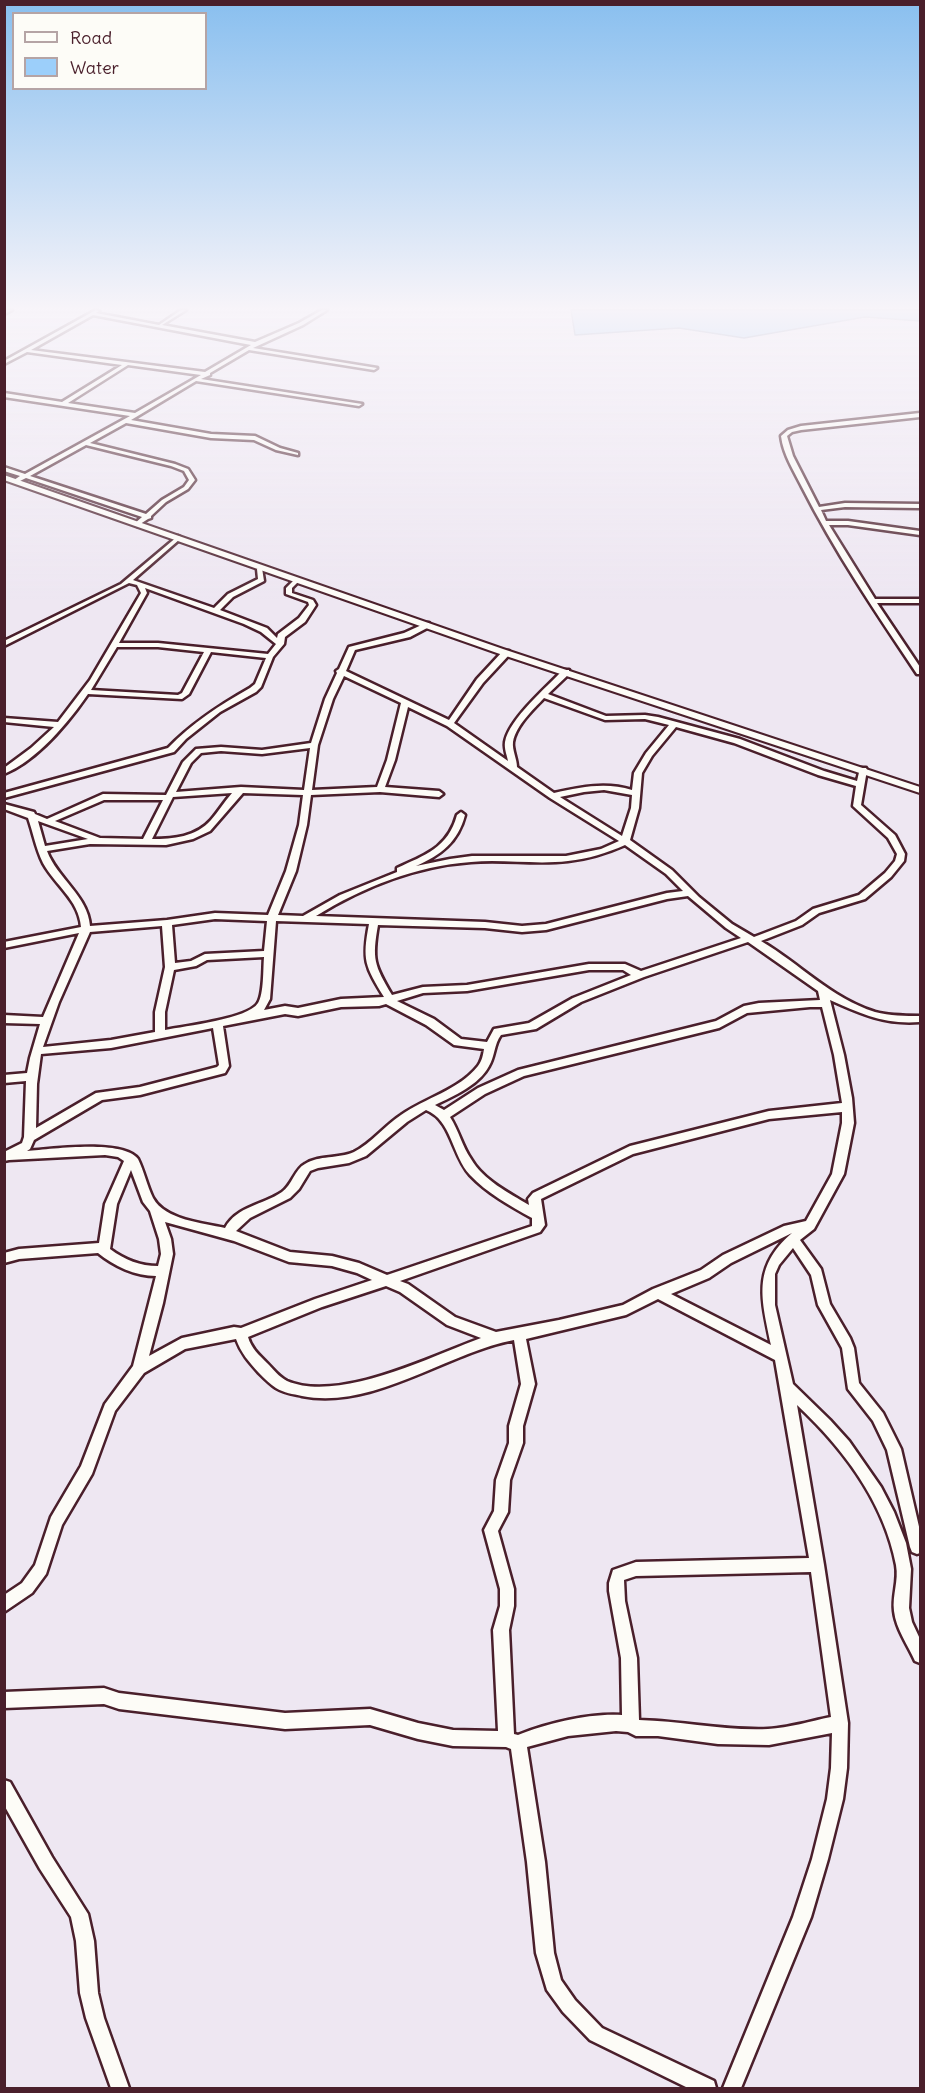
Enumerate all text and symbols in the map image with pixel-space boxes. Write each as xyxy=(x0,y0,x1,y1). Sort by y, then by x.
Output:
legend xyxy=(12,12,207,90)
text: Road xyxy=(70,26,112,49)
text: Water xyxy=(70,56,119,79)

